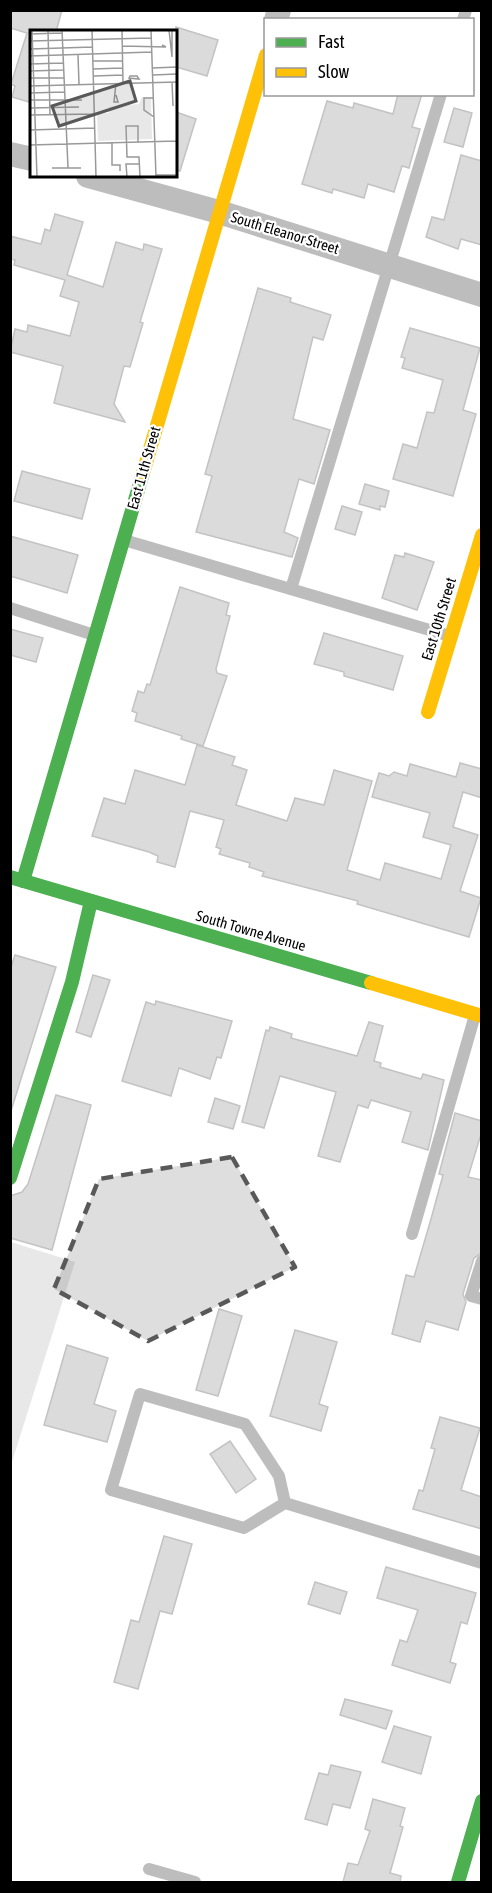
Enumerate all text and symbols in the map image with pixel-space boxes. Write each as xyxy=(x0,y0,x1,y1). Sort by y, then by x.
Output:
legend xyxy=(264,18,474,96)
inset map xyxy=(30,30,177,177)
text: Fast xyxy=(318,31,345,52)
text: Slow xyxy=(318,61,349,82)
street label: South Eleanor Street xyxy=(229,208,341,257)
street label: East 11th Street xyxy=(124,424,164,511)
street label: East 10th Street xyxy=(418,575,459,662)
street label: South Towne Avenue xyxy=(194,907,308,954)

